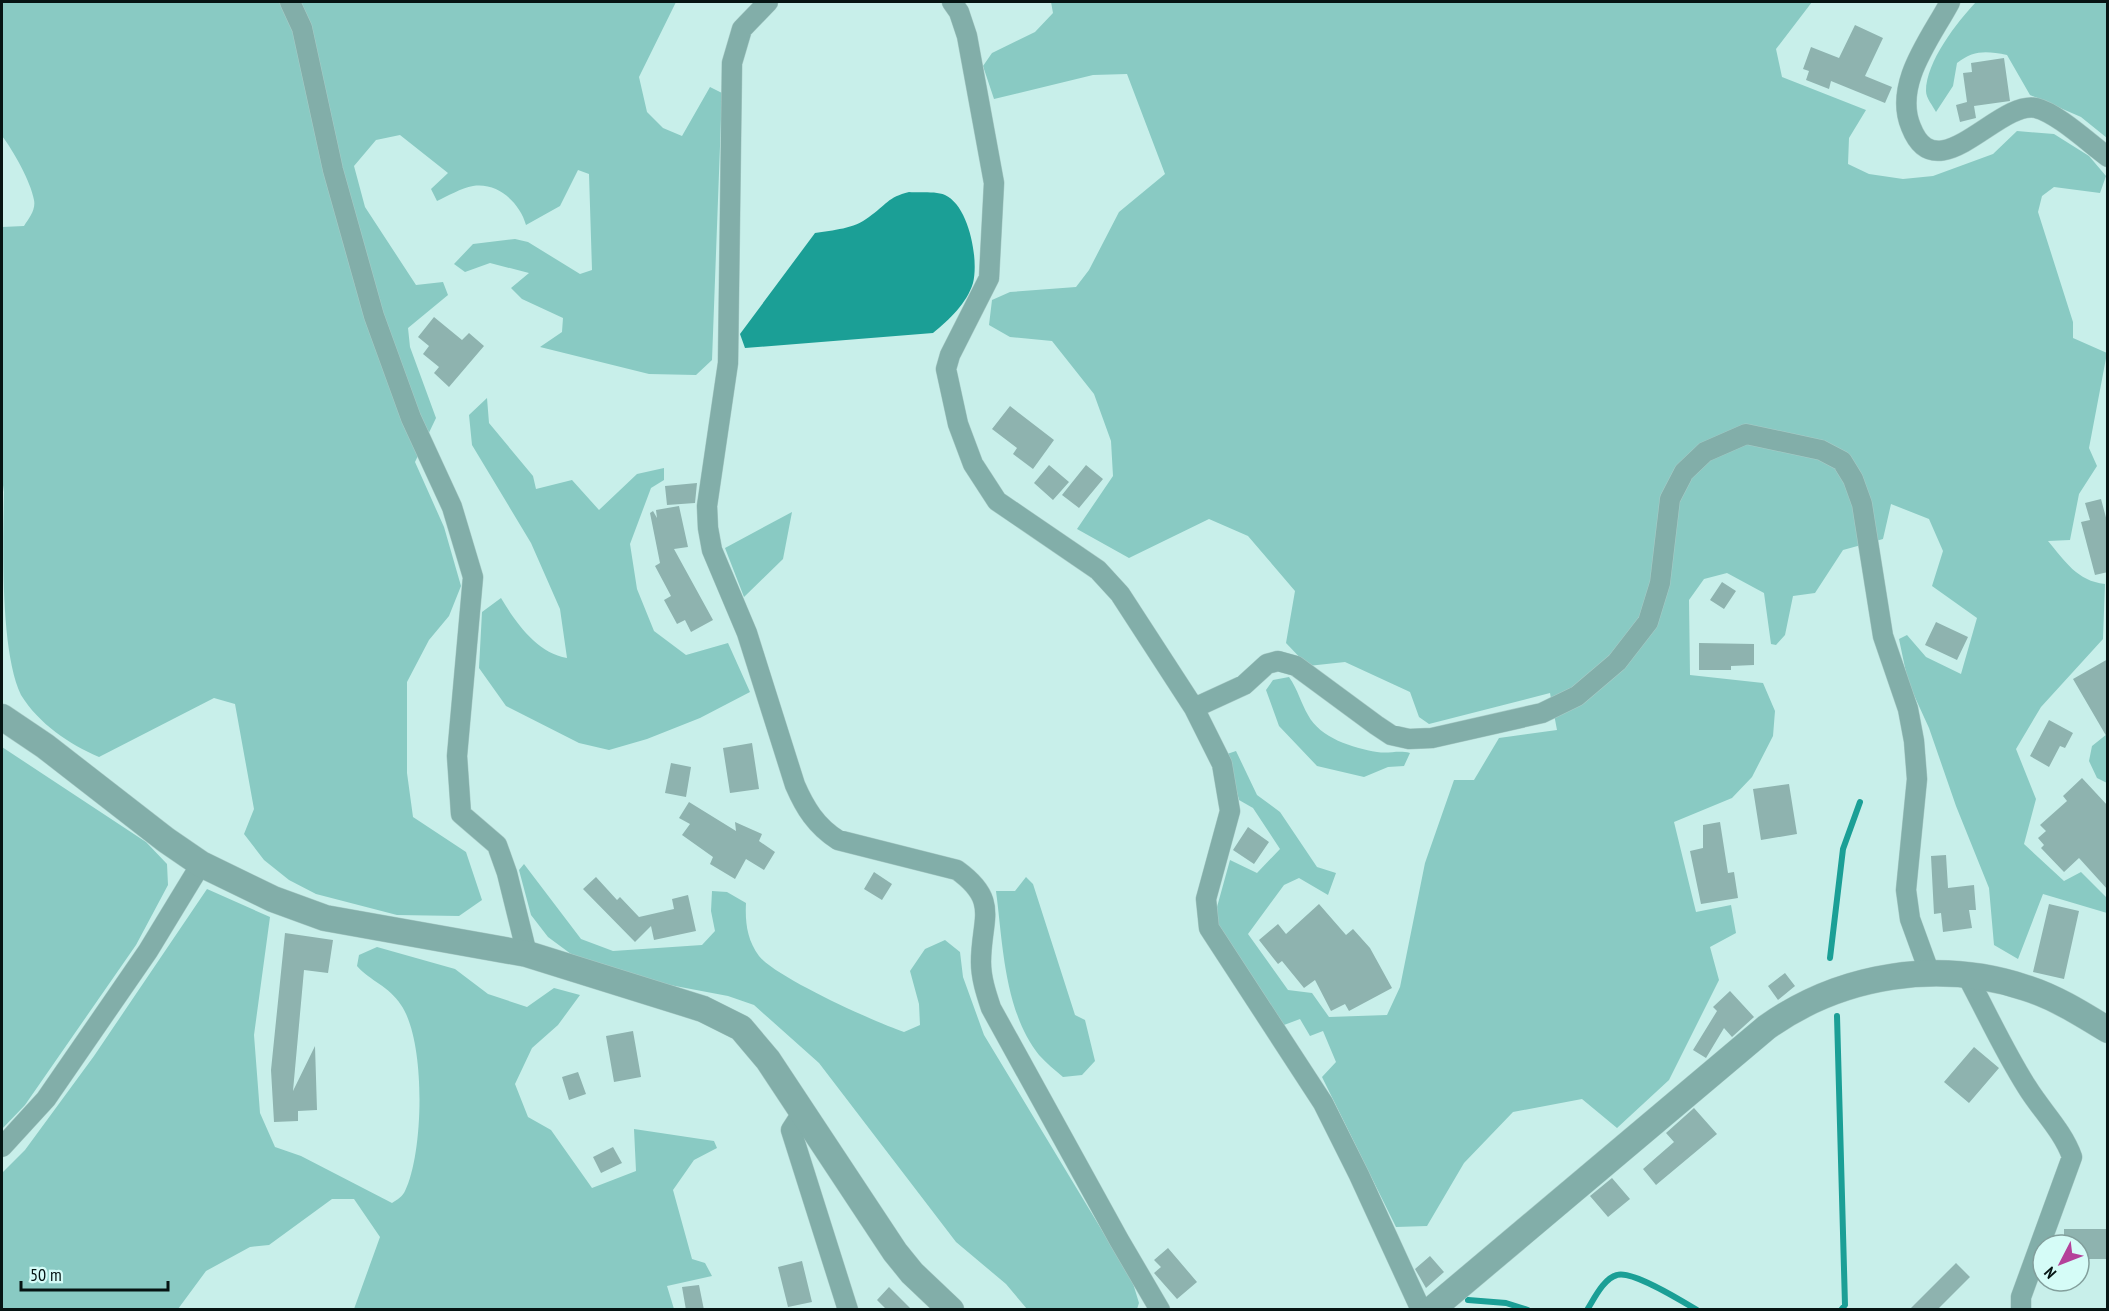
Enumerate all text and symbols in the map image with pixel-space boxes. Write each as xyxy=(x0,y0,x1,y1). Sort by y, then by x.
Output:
north arrow xyxy=(2031,1233,2091,1293)
scale bar xyxy=(21,1254,168,1292)
text: 50 m xyxy=(30,1263,62,1286)
text: N xyxy=(2040,1263,2060,1283)

